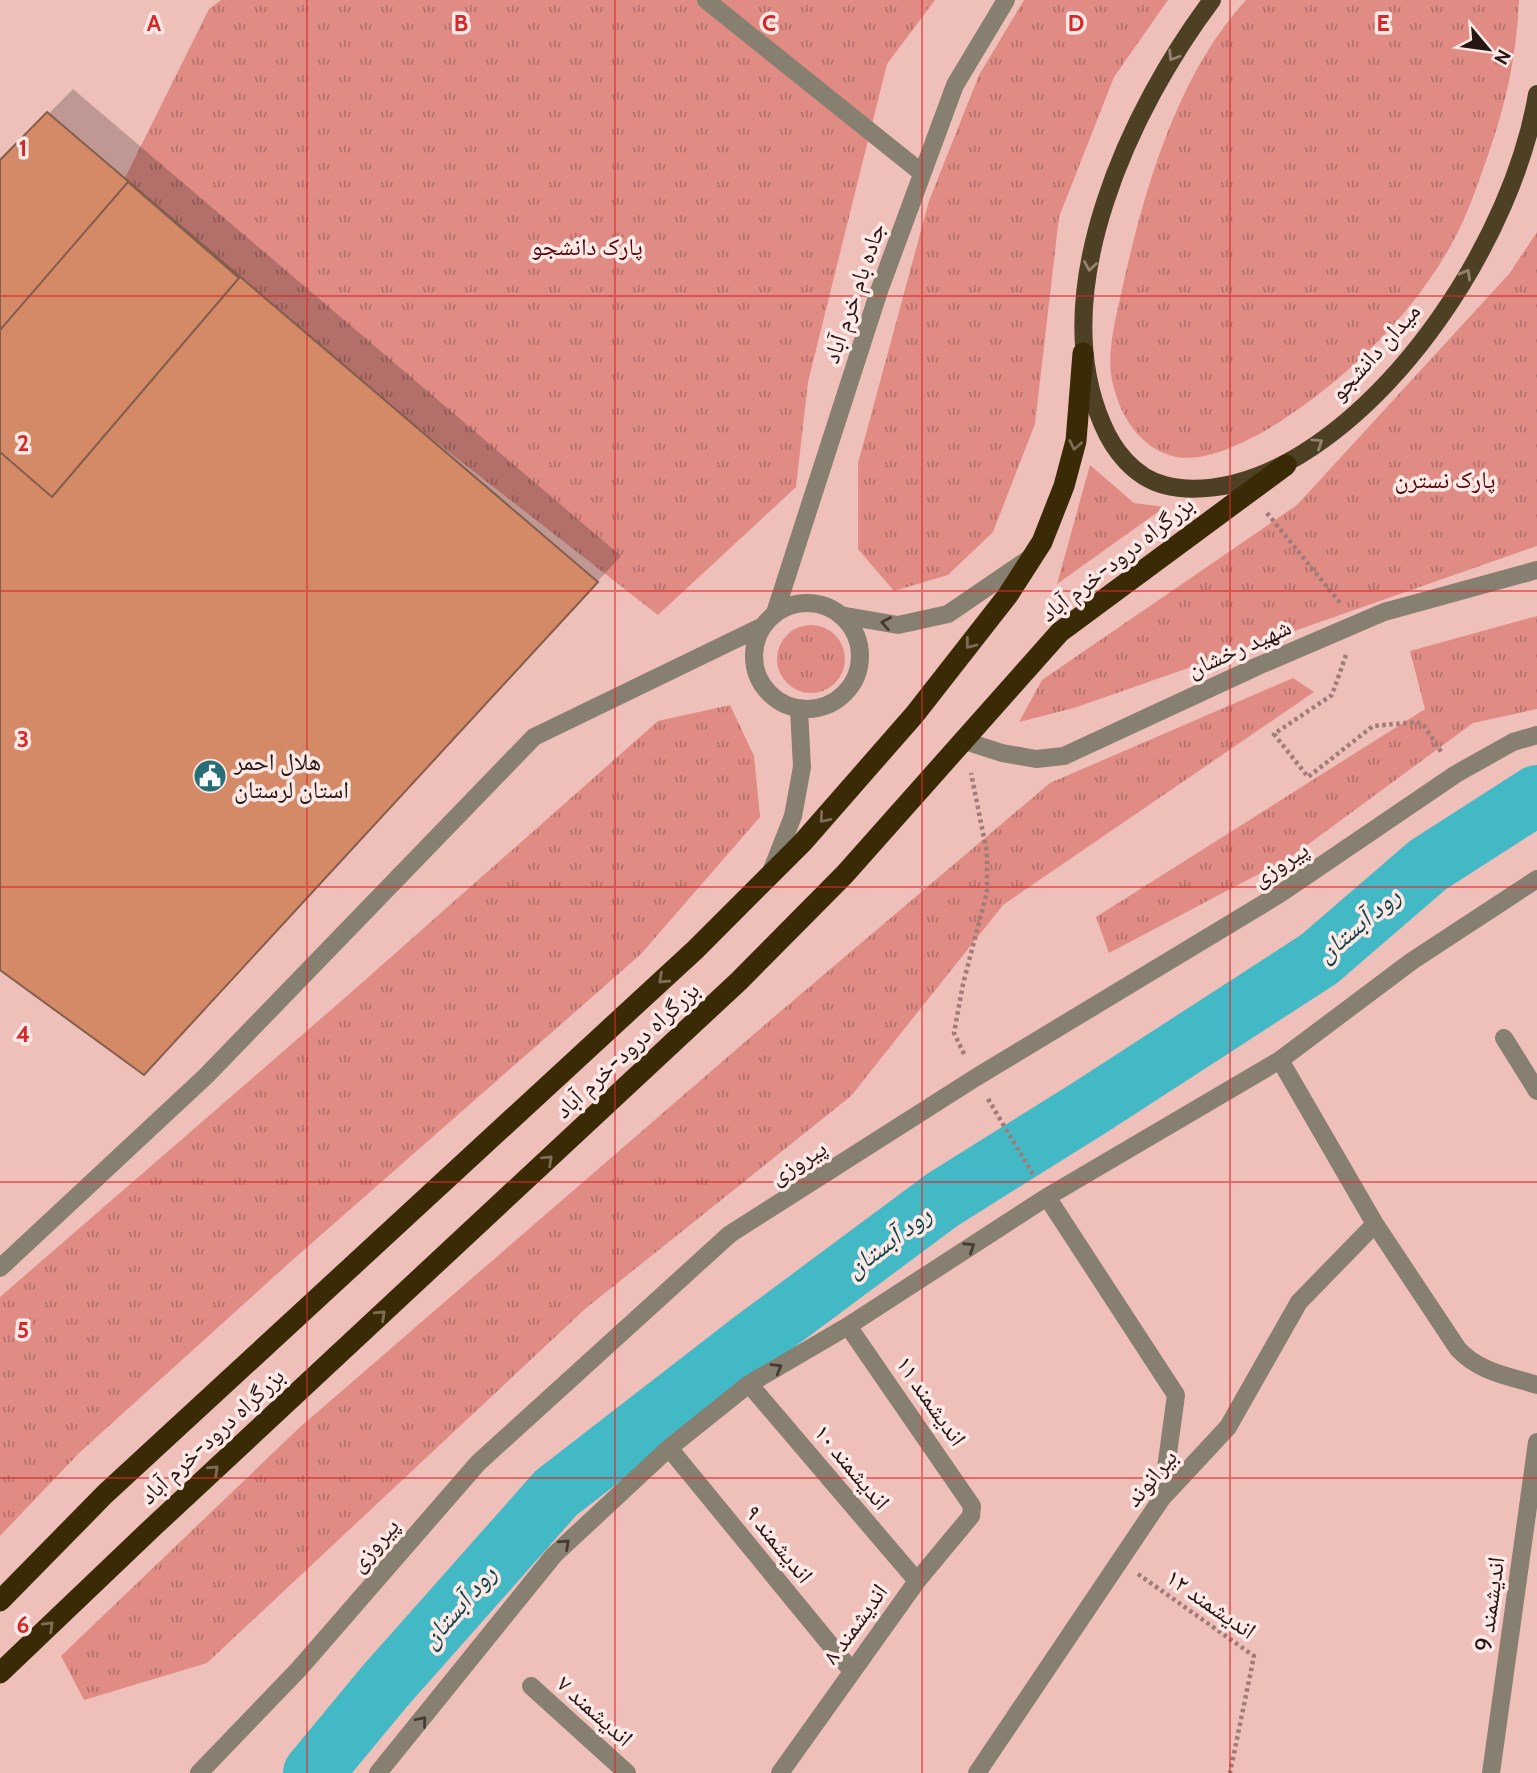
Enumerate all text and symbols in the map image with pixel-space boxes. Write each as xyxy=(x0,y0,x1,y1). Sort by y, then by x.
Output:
text: A xyxy=(147,9,162,37)
text: B xyxy=(454,9,468,37)
text: C xyxy=(762,9,776,37)
text: D xyxy=(1068,9,1084,37)
text: E xyxy=(1376,9,1390,37)
north arrow xyxy=(1453,14,1523,84)
text: N xyxy=(1489,46,1516,68)
one-way arrow xyxy=(1169,49,1182,62)
text: 1 xyxy=(19,134,27,162)
street label: جاده بام خرم آباد xyxy=(816,219,893,368)
park label: پارک دانشجو xyxy=(531,232,643,261)
one-way arrow xyxy=(1083,261,1098,272)
one-way arrow xyxy=(1458,268,1471,281)
street label: میدان دانشجو xyxy=(1323,297,1426,407)
text: 2 xyxy=(17,429,29,457)
one-way arrow xyxy=(1068,439,1083,451)
one-way arrow xyxy=(1310,439,1323,451)
park label: پارک نسترن xyxy=(1394,465,1496,494)
street label: بزرگراه درود-خرم آباد xyxy=(1034,490,1201,629)
street label: شهید رخشان xyxy=(1182,612,1295,683)
one-way arrow xyxy=(880,616,892,631)
one-way arrow xyxy=(965,636,978,649)
text: 3 xyxy=(17,725,29,753)
place label: هلال احمر استان لرستان xyxy=(233,747,349,804)
public building icon: هلال احمر استان لرستان xyxy=(191,757,229,795)
one-way arrow xyxy=(820,810,832,823)
street label: پیروزی xyxy=(1246,835,1314,893)
water label: رود آبستان xyxy=(1309,880,1407,968)
one-way arrow xyxy=(658,971,671,984)
street label: بزرگراه درود-خرم آباد xyxy=(548,975,706,1126)
text: 4 xyxy=(16,1020,30,1048)
street label: پیروزی xyxy=(764,1133,832,1190)
one-way arrow xyxy=(540,1155,553,1168)
water label: رود آبستان xyxy=(838,1198,938,1284)
one-way arrow xyxy=(962,1243,975,1255)
one-way arrow xyxy=(373,1310,386,1323)
text: 5 xyxy=(17,1316,29,1344)
street label: اندیشمند ۱۱ xyxy=(890,1350,973,1451)
street label: بزرگراه درود-خرم آباد xyxy=(133,1361,291,1512)
one-way arrow xyxy=(770,1363,783,1376)
street label: اندیشمند ۱۰ xyxy=(808,1418,897,1515)
street label: بیرانوند xyxy=(1118,1443,1183,1512)
one-way arrow xyxy=(206,1465,219,1478)
street label: اندیشمند ۹ xyxy=(739,1499,820,1589)
street label: پیروزی xyxy=(342,1512,405,1578)
one-way arrow xyxy=(557,1540,570,1553)
street label: اندیشمند 9 xyxy=(1469,1555,1510,1653)
water label: رود آبستان xyxy=(413,1558,503,1654)
street label: اندیشمند ۱۲ xyxy=(1161,1562,1262,1645)
street label: اندیشمند ۸ xyxy=(816,1578,893,1670)
text: 6 xyxy=(17,1611,29,1639)
one-way arrow xyxy=(41,1622,54,1635)
street label: اندیشمند ۷ xyxy=(551,1669,639,1752)
one-way arrow xyxy=(414,1716,426,1729)

